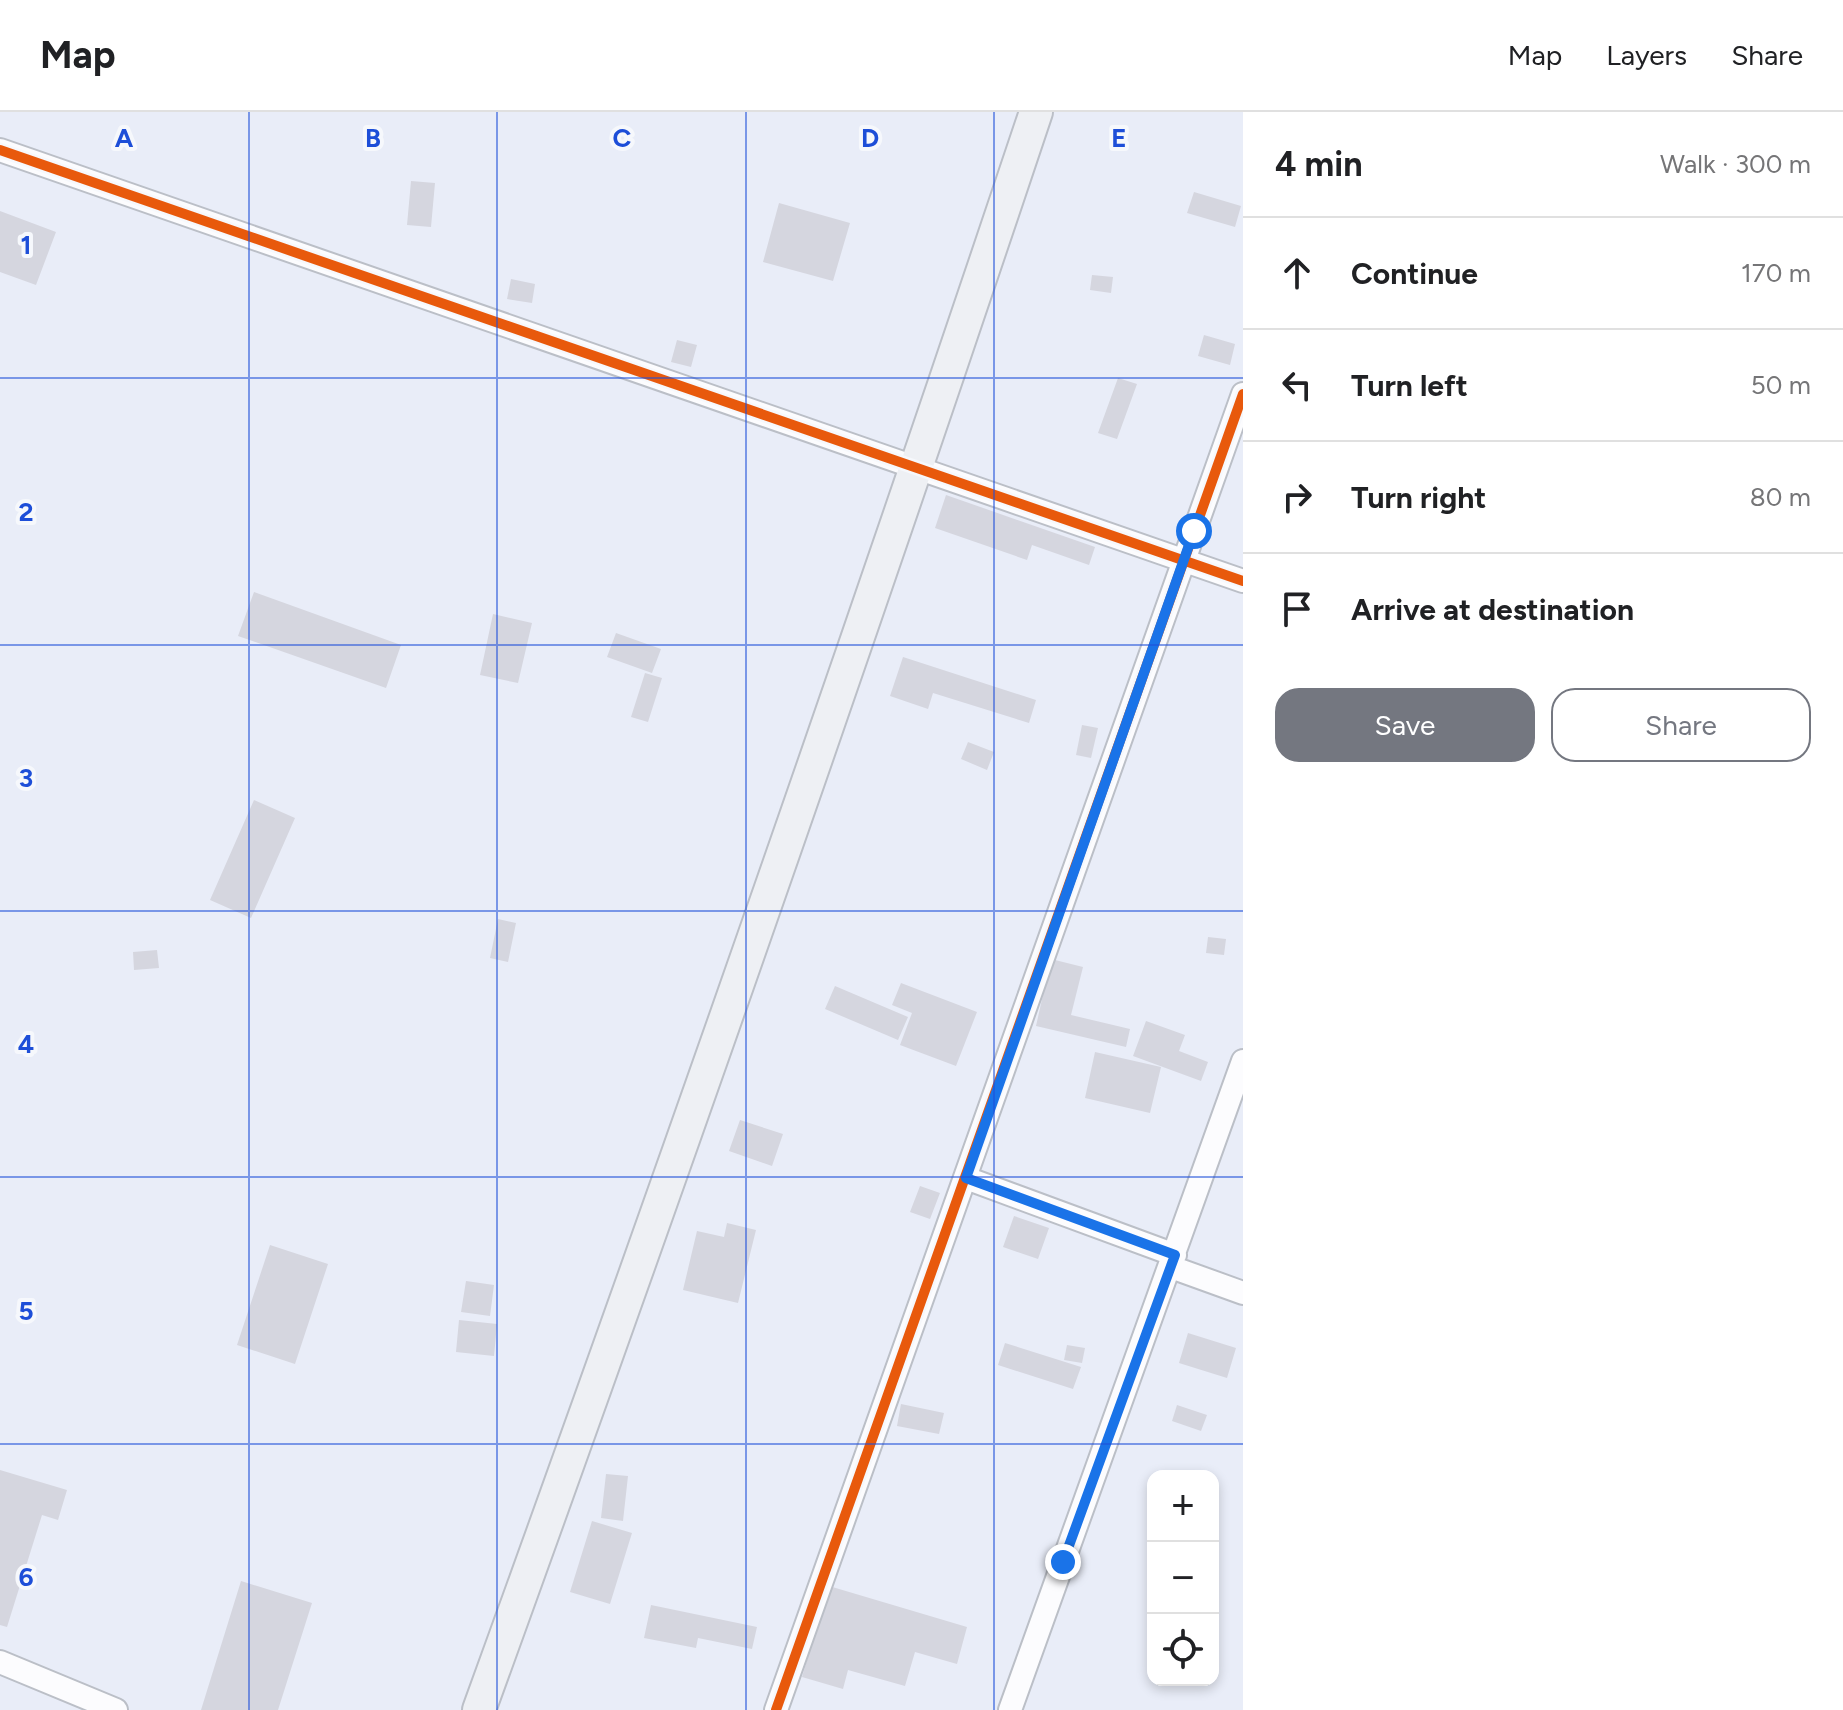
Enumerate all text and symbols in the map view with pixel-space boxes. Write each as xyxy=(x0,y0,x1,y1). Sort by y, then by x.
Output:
text: Map xyxy=(40,32,116,78)
text: Map xyxy=(1508,38,1562,72)
text: Layers xyxy=(1606,38,1687,72)
text: Share xyxy=(1731,38,1803,72)
text: A xyxy=(115,122,134,154)
text: B xyxy=(365,122,381,154)
text: C xyxy=(613,122,632,154)
text: D xyxy=(861,122,879,154)
text: E xyxy=(1111,122,1127,154)
text: 4 min xyxy=(1275,144,1362,185)
text: Walk · 300 m xyxy=(1660,148,1811,180)
text: 1 xyxy=(21,229,31,261)
icon: ahead xyxy=(1275,251,1319,295)
text: Continue xyxy=(1351,255,1478,292)
text: 170 m xyxy=(1741,257,1811,289)
icon: left xyxy=(1275,363,1319,407)
text: Turn left xyxy=(1351,367,1468,404)
text: 50 m xyxy=(1751,369,1811,401)
icon: right xyxy=(1275,475,1319,519)
text: Turn right xyxy=(1351,479,1486,516)
text: 80 m xyxy=(1750,481,1811,513)
text: 2 xyxy=(18,496,34,528)
route start xyxy=(1176,513,1212,549)
icon: arrive xyxy=(1275,587,1319,631)
text: Arrive at destination xyxy=(1351,591,1634,628)
button: Save xyxy=(1275,688,1535,762)
button: Share xyxy=(1551,688,1811,762)
text: 3 xyxy=(19,762,33,794)
text: 4 xyxy=(18,1028,34,1060)
text: 5 xyxy=(18,1295,34,1327)
map controls xyxy=(1147,1470,1219,1686)
button: + xyxy=(1147,1470,1219,1542)
button: − xyxy=(1147,1542,1219,1614)
route end xyxy=(1045,1544,1081,1580)
text: 6 xyxy=(18,1561,34,1593)
button: locate xyxy=(1147,1614,1219,1686)

